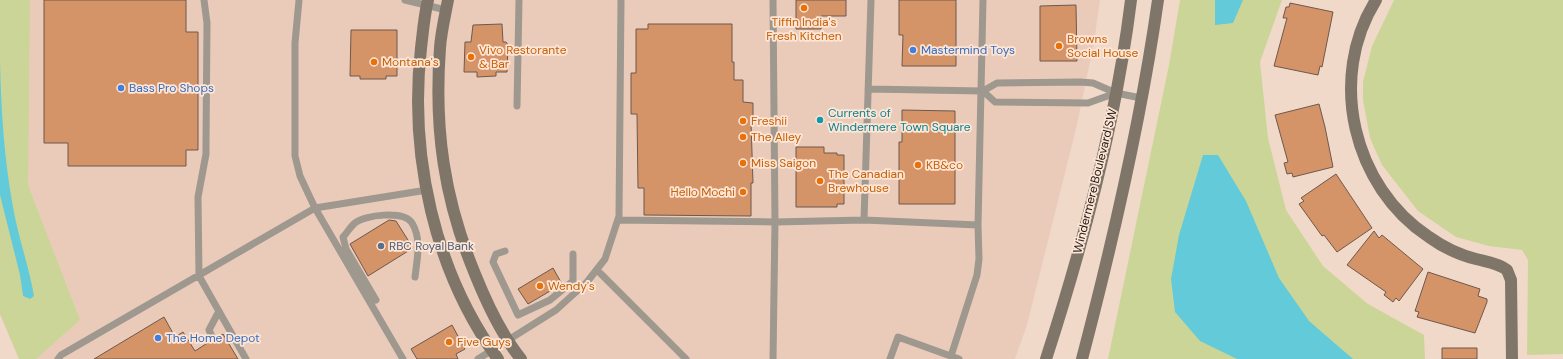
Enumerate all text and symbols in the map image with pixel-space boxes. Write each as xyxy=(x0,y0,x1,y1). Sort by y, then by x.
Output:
marker: Tiffin India's Fresh Kitchen xyxy=(799,3,809,13)
place label: Tiffin India's Fresh Kitchen xyxy=(766,14,842,44)
place label: Browns Social House xyxy=(1067,31,1138,61)
marker: Browns Social House xyxy=(1054,41,1064,51)
place label: Vivo Restorante & Bar xyxy=(479,42,567,72)
place label: Mastermind Toys xyxy=(921,42,1015,58)
marker: Mastermind Toys xyxy=(908,45,918,55)
marker: Vivo Restorante & Bar xyxy=(466,52,476,62)
place label: Montana's xyxy=(382,54,439,70)
marker: Montana's xyxy=(369,57,379,67)
place label: Bass Pro Shops xyxy=(129,80,214,96)
marker: Bass Pro Shops xyxy=(116,83,126,93)
place label: Currents of Windermere Town Square xyxy=(828,105,971,135)
street label: Windermere Boulevard SW xyxy=(1069,107,1121,255)
place label: Freshii xyxy=(751,113,787,129)
marker: Currents of Windermere Town Square xyxy=(815,115,825,125)
marker: Freshii xyxy=(738,116,748,126)
place label: The Alley xyxy=(751,129,802,145)
marker: The Alley xyxy=(738,132,748,142)
place label: Miss Saigon xyxy=(751,155,816,171)
place label: KB&co xyxy=(926,157,963,173)
marker: Miss Saigon xyxy=(738,158,748,168)
marker: KB&co xyxy=(913,160,923,170)
place label: The Canadian Brewhouse xyxy=(828,166,904,196)
marker: The Canadian Brewhouse xyxy=(815,176,825,186)
place label: Hello Mochi xyxy=(670,184,735,200)
marker: Hello Mochi xyxy=(738,187,748,197)
place label: RBC Royal Bank xyxy=(389,238,474,254)
marker: RBC Royal Bank xyxy=(376,241,386,251)
place label: Wendy's xyxy=(548,278,595,294)
marker: Wendy's xyxy=(535,281,545,291)
place label: The Home Depot xyxy=(166,330,260,346)
marker: The Home Depot xyxy=(153,333,163,343)
place label: Five Guys xyxy=(457,334,511,350)
marker: Five Guys xyxy=(444,337,454,347)

